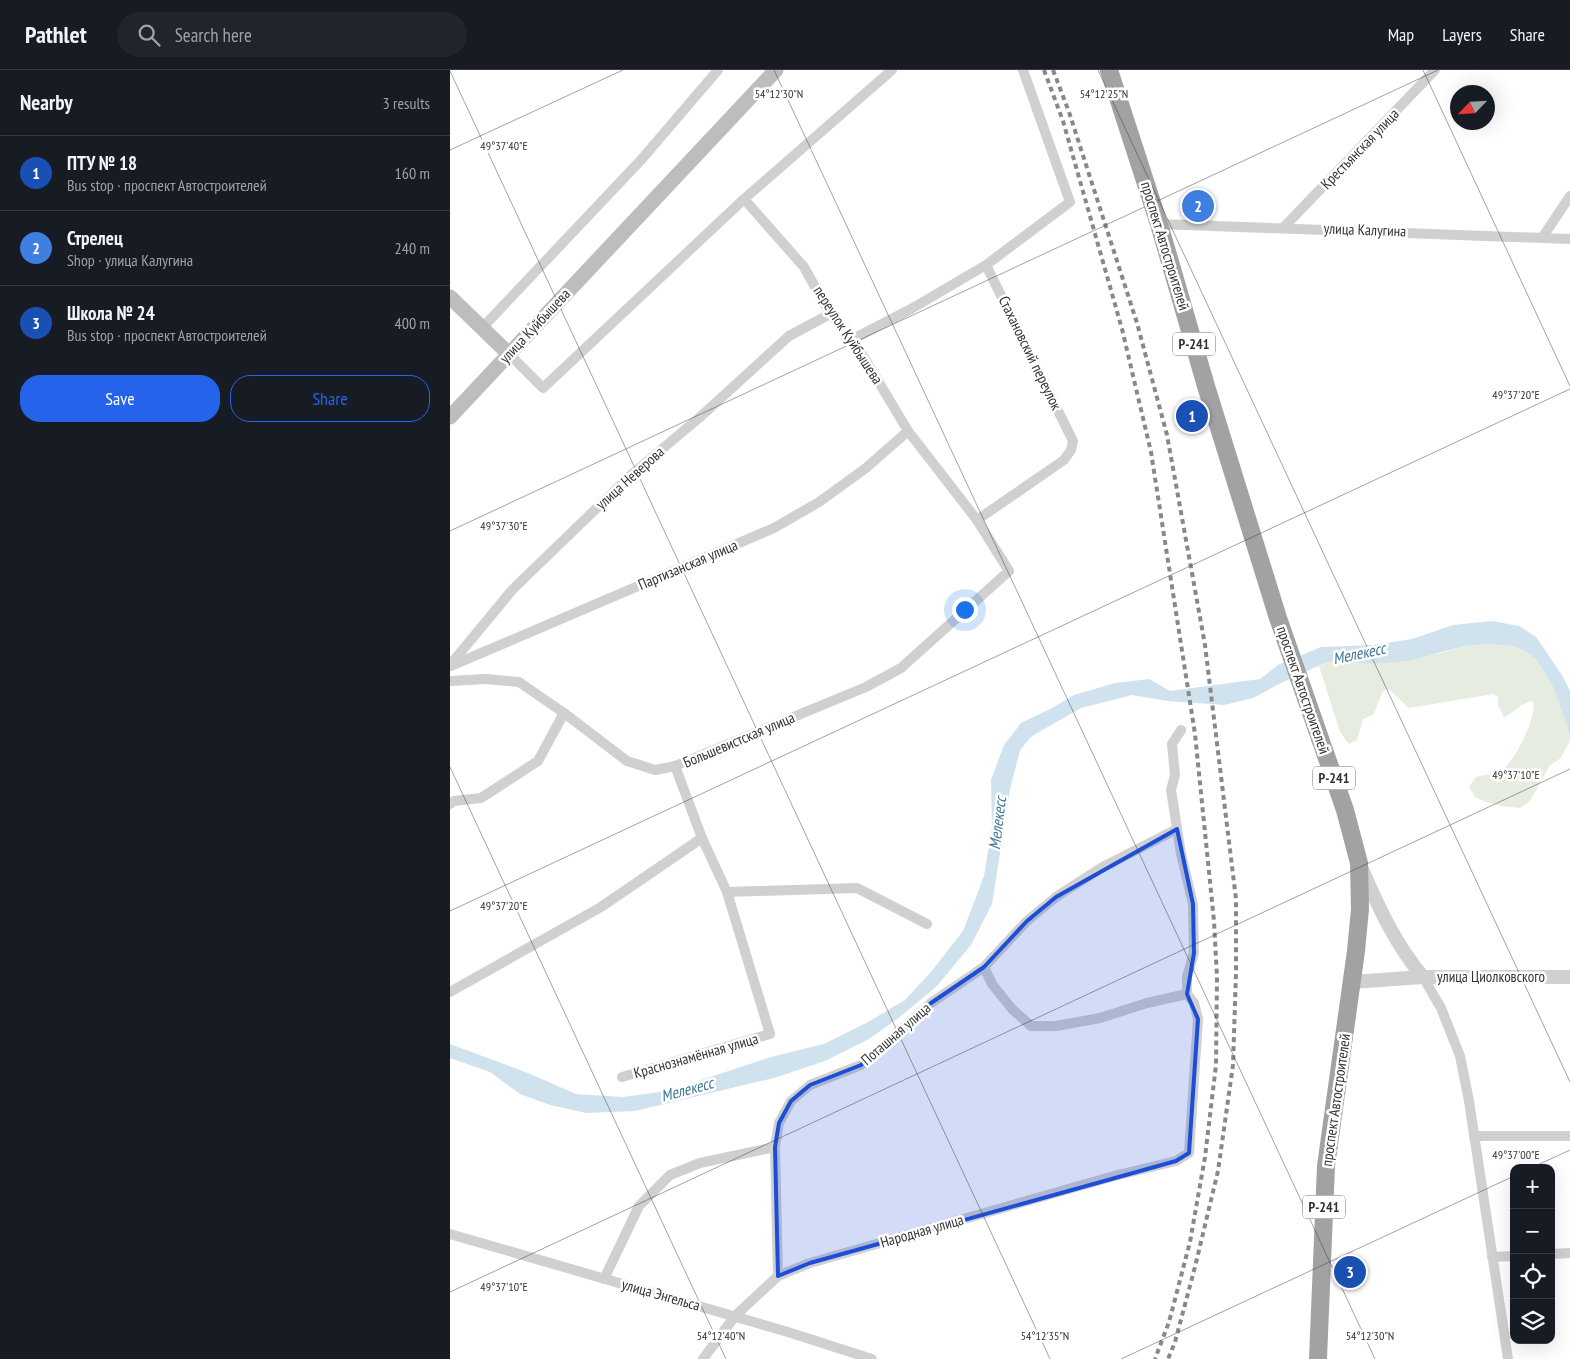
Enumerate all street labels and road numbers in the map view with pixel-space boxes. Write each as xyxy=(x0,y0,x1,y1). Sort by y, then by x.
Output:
street label: Крестьянская улица xyxy=(1316,104,1403,193)
street label: проспект Автостроителей xyxy=(1137,179,1194,313)
street label: улица Калугина xyxy=(1323,219,1407,240)
street label: переулок Куйбышева xyxy=(810,282,887,387)
street label: улица Куйбышева xyxy=(495,284,574,367)
street label: Стахановский переулок xyxy=(995,293,1066,413)
road number: Р-241 xyxy=(1173,332,1215,356)
street label: улица Неверова xyxy=(592,442,668,513)
street label: Партизанская улица xyxy=(635,535,740,594)
street label: проспект Автостроителей xyxy=(1273,624,1334,756)
street label: Большевистская улица xyxy=(680,707,797,772)
road number: Р-241 xyxy=(1313,766,1355,790)
street label: улица Циолковского xyxy=(1437,967,1545,986)
street label: Поташная улица xyxy=(857,998,934,1069)
street label: Краснознамённая улица xyxy=(631,1029,760,1082)
street label: проспект Автостроителей xyxy=(1317,1032,1354,1167)
road number: Р-241 xyxy=(1303,1196,1345,1218)
street label: Народная улица xyxy=(878,1210,966,1251)
street label: улица Энгельса xyxy=(620,1274,703,1315)

